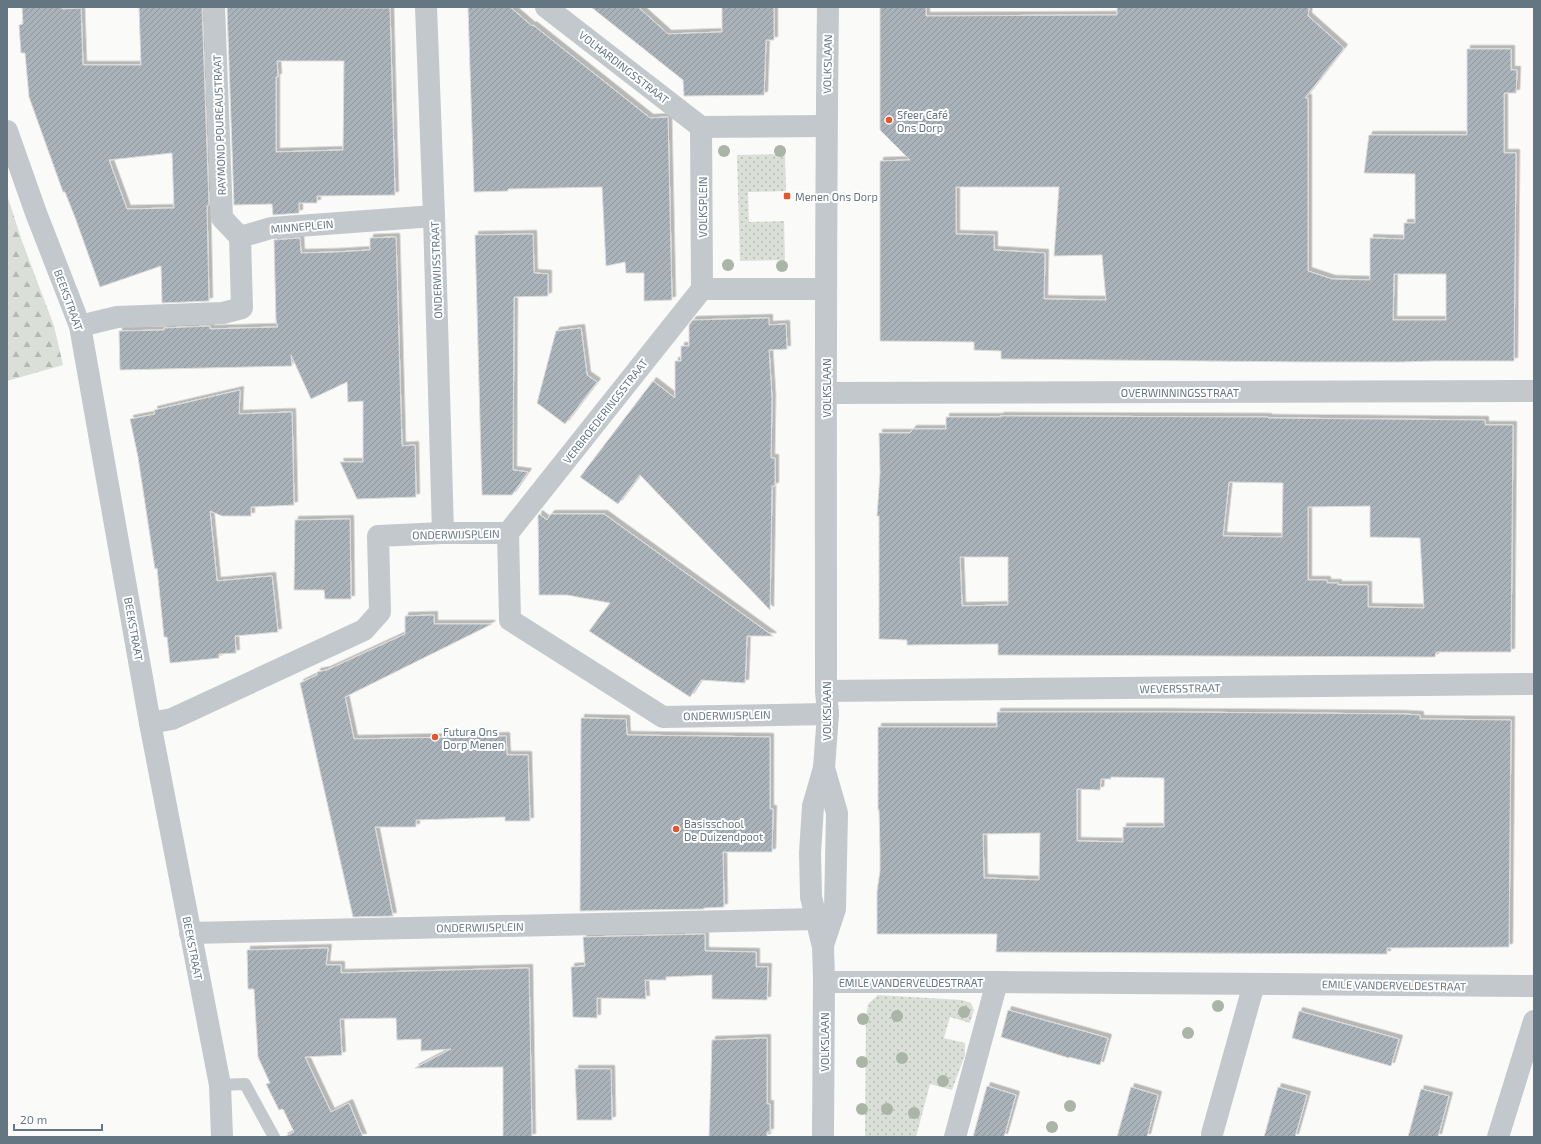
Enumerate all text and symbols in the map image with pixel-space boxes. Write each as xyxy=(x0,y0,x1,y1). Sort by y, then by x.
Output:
street label: VOLHARDINGSSTRAAT xyxy=(576,28,672,106)
street label: VOLKSLAAN xyxy=(820,34,834,94)
street label: RAYMOND POUREAUSTRAAT xyxy=(210,54,228,196)
place label: Sfeer Café Ons Dorp xyxy=(897,108,948,134)
marker: Sfeer Café Ons Dorp xyxy=(884,115,894,125)
street label: VOLKSPLEIN xyxy=(696,176,709,238)
place label: Menen Ons Dorp xyxy=(795,190,878,203)
marker: Menen Ons Dorp xyxy=(782,191,792,201)
street label: MINNEPLEIN xyxy=(270,217,334,235)
street label: ONDERWIJSSTRAAT xyxy=(428,221,444,319)
street label: BEEKSTRAAT xyxy=(52,268,86,333)
street label: VERBROEDERINGSSTRAAT xyxy=(560,355,650,466)
street label: VOLKSLAAN xyxy=(820,358,833,418)
street label: OVERWINNINGSSTRAAT xyxy=(1121,386,1240,399)
street label: ONDERWIJSPLEIN xyxy=(412,527,500,541)
street label: BEEKSTRAAT xyxy=(122,596,146,662)
street label: VOLKSLAAN xyxy=(820,681,833,741)
street label: WEVERSSTRAAT xyxy=(1139,681,1221,695)
street label: ONDERWIJSPLEIN xyxy=(683,708,771,722)
place label: Futura Ons Dorp Menen xyxy=(443,725,504,751)
marker: Futura Ons Dorp Menen xyxy=(430,732,440,742)
place label: Basisschool De Duizendpoot xyxy=(684,817,763,843)
marker: Basisschool De Duizendpoot xyxy=(671,824,681,834)
street label: BEEKSTRAAT xyxy=(180,915,206,981)
street label: ONDERWIJSPLEIN xyxy=(436,920,524,934)
street label: EMILE VANDERVELDESTRAAT xyxy=(839,976,984,989)
street label: EMILE VANDERVELDESTRAAT xyxy=(1322,977,1467,993)
street label: VOLKSLAAN xyxy=(818,1012,831,1072)
scale bar xyxy=(14,1106,102,1132)
text: 20 m xyxy=(20,1112,47,1126)

